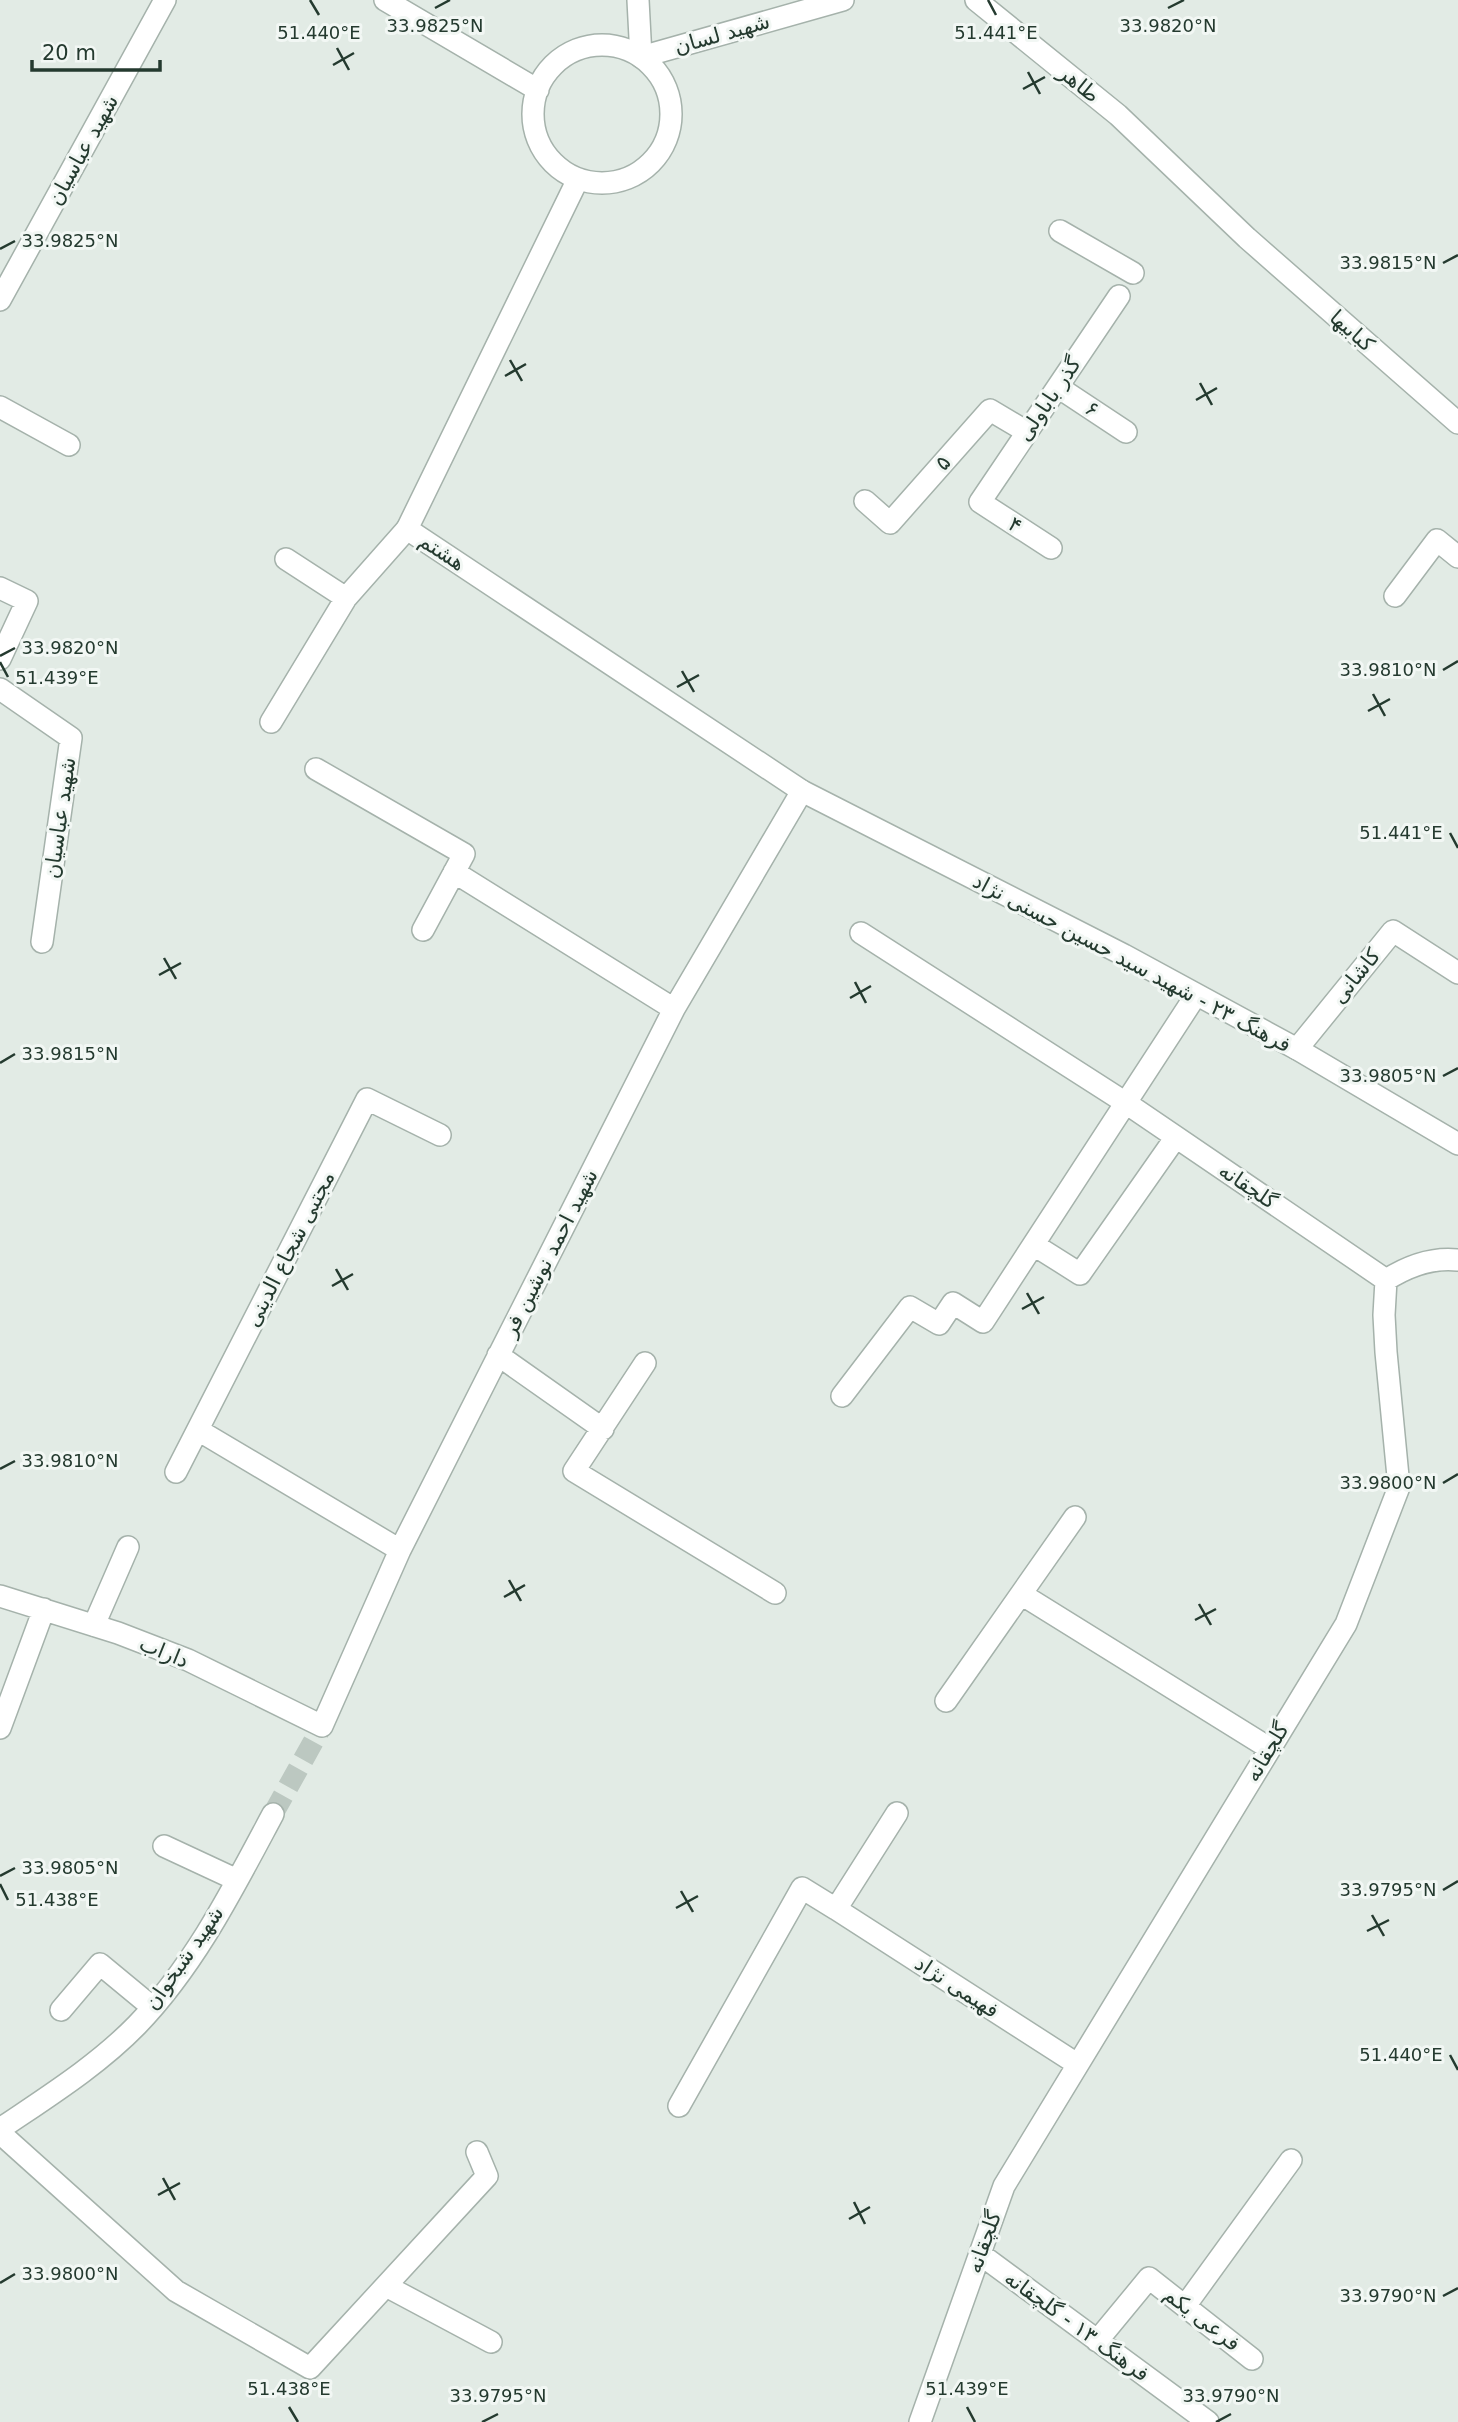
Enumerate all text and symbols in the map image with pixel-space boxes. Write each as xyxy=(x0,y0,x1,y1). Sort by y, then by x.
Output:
street label: شهید لسان xyxy=(671,9,773,59)
text: 33.9825°N xyxy=(387,15,483,36)
text: 33.9820°N xyxy=(1120,15,1216,36)
text: 51.440°E xyxy=(277,22,361,43)
text: 51.441°E xyxy=(954,22,1038,43)
scale bar xyxy=(32,28,159,72)
text: 20 m xyxy=(42,41,96,65)
street label: طاهر xyxy=(1053,60,1104,108)
street label: شهید عباسیان xyxy=(43,91,123,209)
text: 33.9825°N xyxy=(22,230,118,251)
text: 33.9815°N xyxy=(1340,252,1436,273)
street label: کبابیها xyxy=(1325,305,1379,357)
street label: گذر باباولی xyxy=(1012,352,1086,446)
street label: ۶ xyxy=(1081,396,1103,422)
street label: ۵ xyxy=(930,451,956,475)
street label: ۴ xyxy=(1004,512,1026,538)
street label: هشتم xyxy=(414,528,470,577)
text: 33.9820°N xyxy=(22,637,118,658)
text: 33.9810°N xyxy=(1340,659,1436,680)
text: 51.439°E xyxy=(15,667,99,688)
street label: شهید عباسیان xyxy=(40,756,80,880)
text: 51.441°E xyxy=(1359,822,1443,843)
street label: فرهنگ ۲۳ - شهید سید حسین حسنی نژاد xyxy=(969,869,1295,1057)
street label: کاشانی xyxy=(1327,944,1385,1008)
text: 33.9815°N xyxy=(22,1043,118,1064)
text: 33.9805°N xyxy=(1340,1065,1436,1086)
street label: گلچقانه xyxy=(1214,1158,1282,1214)
street label: شهید احمد نوشین فر xyxy=(497,1165,603,1342)
street label: مجتبی شجاع الدینی xyxy=(240,1167,340,1331)
text: 33.9810°N xyxy=(22,1450,118,1471)
text: 33.9800°N xyxy=(1340,1472,1436,1493)
street label: داراب xyxy=(136,1631,192,1673)
street label: گلچقانه xyxy=(1240,1718,1294,1786)
text: 33.9805°N xyxy=(22,1857,118,1878)
text: 33.9795°N xyxy=(1340,1879,1436,1900)
text: 51.438°E xyxy=(15,1889,99,1910)
street label: شهید شبخوان xyxy=(139,1902,229,2014)
street label: فهیمی نژاد xyxy=(911,1951,1003,2023)
text: 51.440°E xyxy=(1359,2044,1443,2065)
street label: گلچقانه xyxy=(962,2208,1006,2276)
text: 33.9800°N xyxy=(22,2263,118,2284)
street label: فرهنگ ۱۳ - گلچقانه xyxy=(1000,2266,1154,2386)
street label: فرعی یکم xyxy=(1159,2282,1245,2357)
text: 33.9790°N xyxy=(1340,2285,1436,2306)
text: 51.438°E xyxy=(247,2378,331,2399)
text: 51.439°E xyxy=(925,2378,1009,2399)
text: 33.9795°N xyxy=(450,2385,546,2406)
text: 33.9790°N xyxy=(1183,2385,1279,2406)

